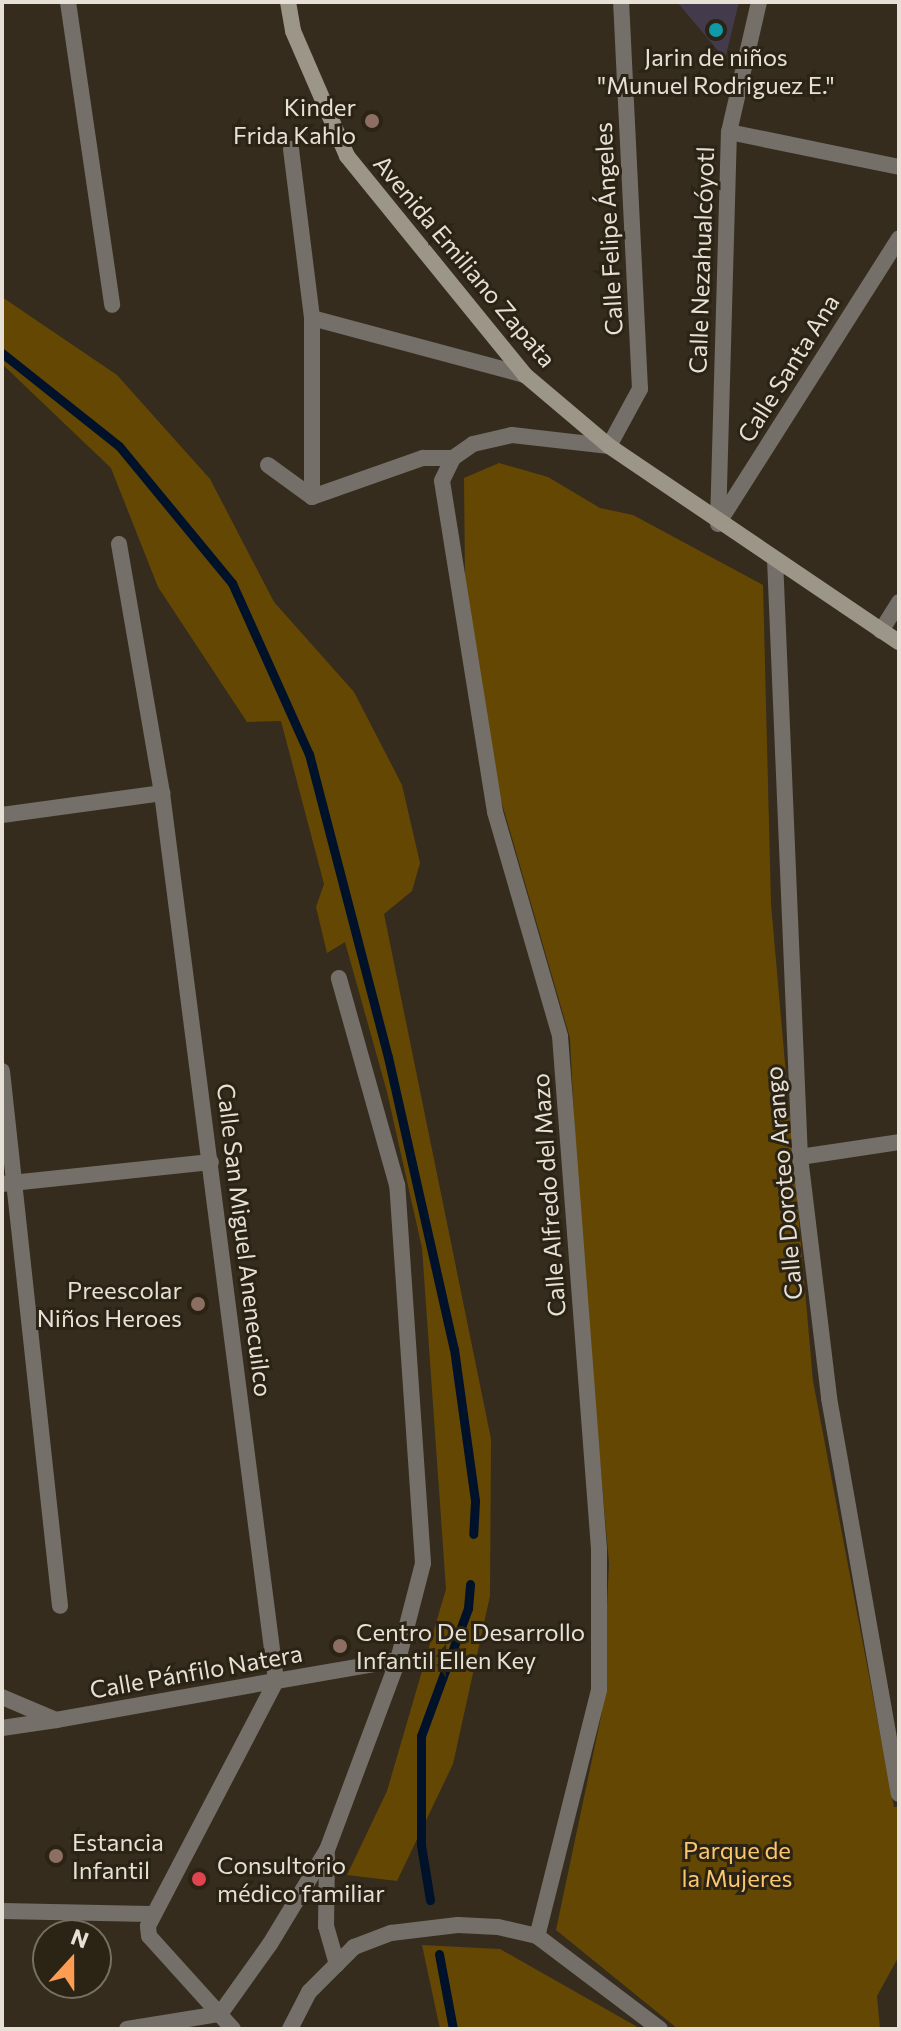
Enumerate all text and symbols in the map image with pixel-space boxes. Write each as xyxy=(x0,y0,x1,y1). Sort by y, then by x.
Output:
marker: Jarin de niños "Munuel Rodriguez E." xyxy=(707,21,725,39)
place label: Jarin de niños "Munuel Rodriguez E." xyxy=(597,43,835,99)
place label: Kinder Frida Kahlo xyxy=(233,93,356,149)
marker: Kinder Frida Kahlo xyxy=(363,112,381,130)
street label: Calle Felipe Ángeles xyxy=(588,122,628,336)
street label: Calle Nezahualcóyotl xyxy=(683,146,719,374)
street label: Avenida Emiliano Zapata xyxy=(368,149,562,373)
street label: Calle Santa Ana xyxy=(731,289,845,447)
street label: Calle Doroteo Arango xyxy=(758,1065,808,1301)
street label: Calle Alfredo del Mazo xyxy=(525,1072,571,1318)
street label: Calle San Miguel Anenecuilco xyxy=(211,1082,279,1398)
place label: Preescolar Niños Heroes xyxy=(37,1276,182,1332)
marker: Preescolar Niños Heroes xyxy=(189,1295,207,1313)
place label: Centro De Desarrollo Infantil Ellen Key xyxy=(356,1618,585,1674)
marker: Centro De Desarrollo Infantil Ellen Key xyxy=(331,1637,349,1655)
street label: Calle Pánfilo Natera xyxy=(88,1638,304,1704)
place label: Estancia Infantil xyxy=(72,1828,164,1884)
park label: Parque de la Mujeres xyxy=(681,1836,793,1892)
marker: Estancia Infantil xyxy=(47,1847,65,1865)
place label: Consultorio médico familiar xyxy=(217,1851,385,1907)
marker: Consultorio médico familiar xyxy=(188,1868,210,1890)
north arrow xyxy=(32,1919,112,1999)
text: N xyxy=(68,1922,93,1954)

